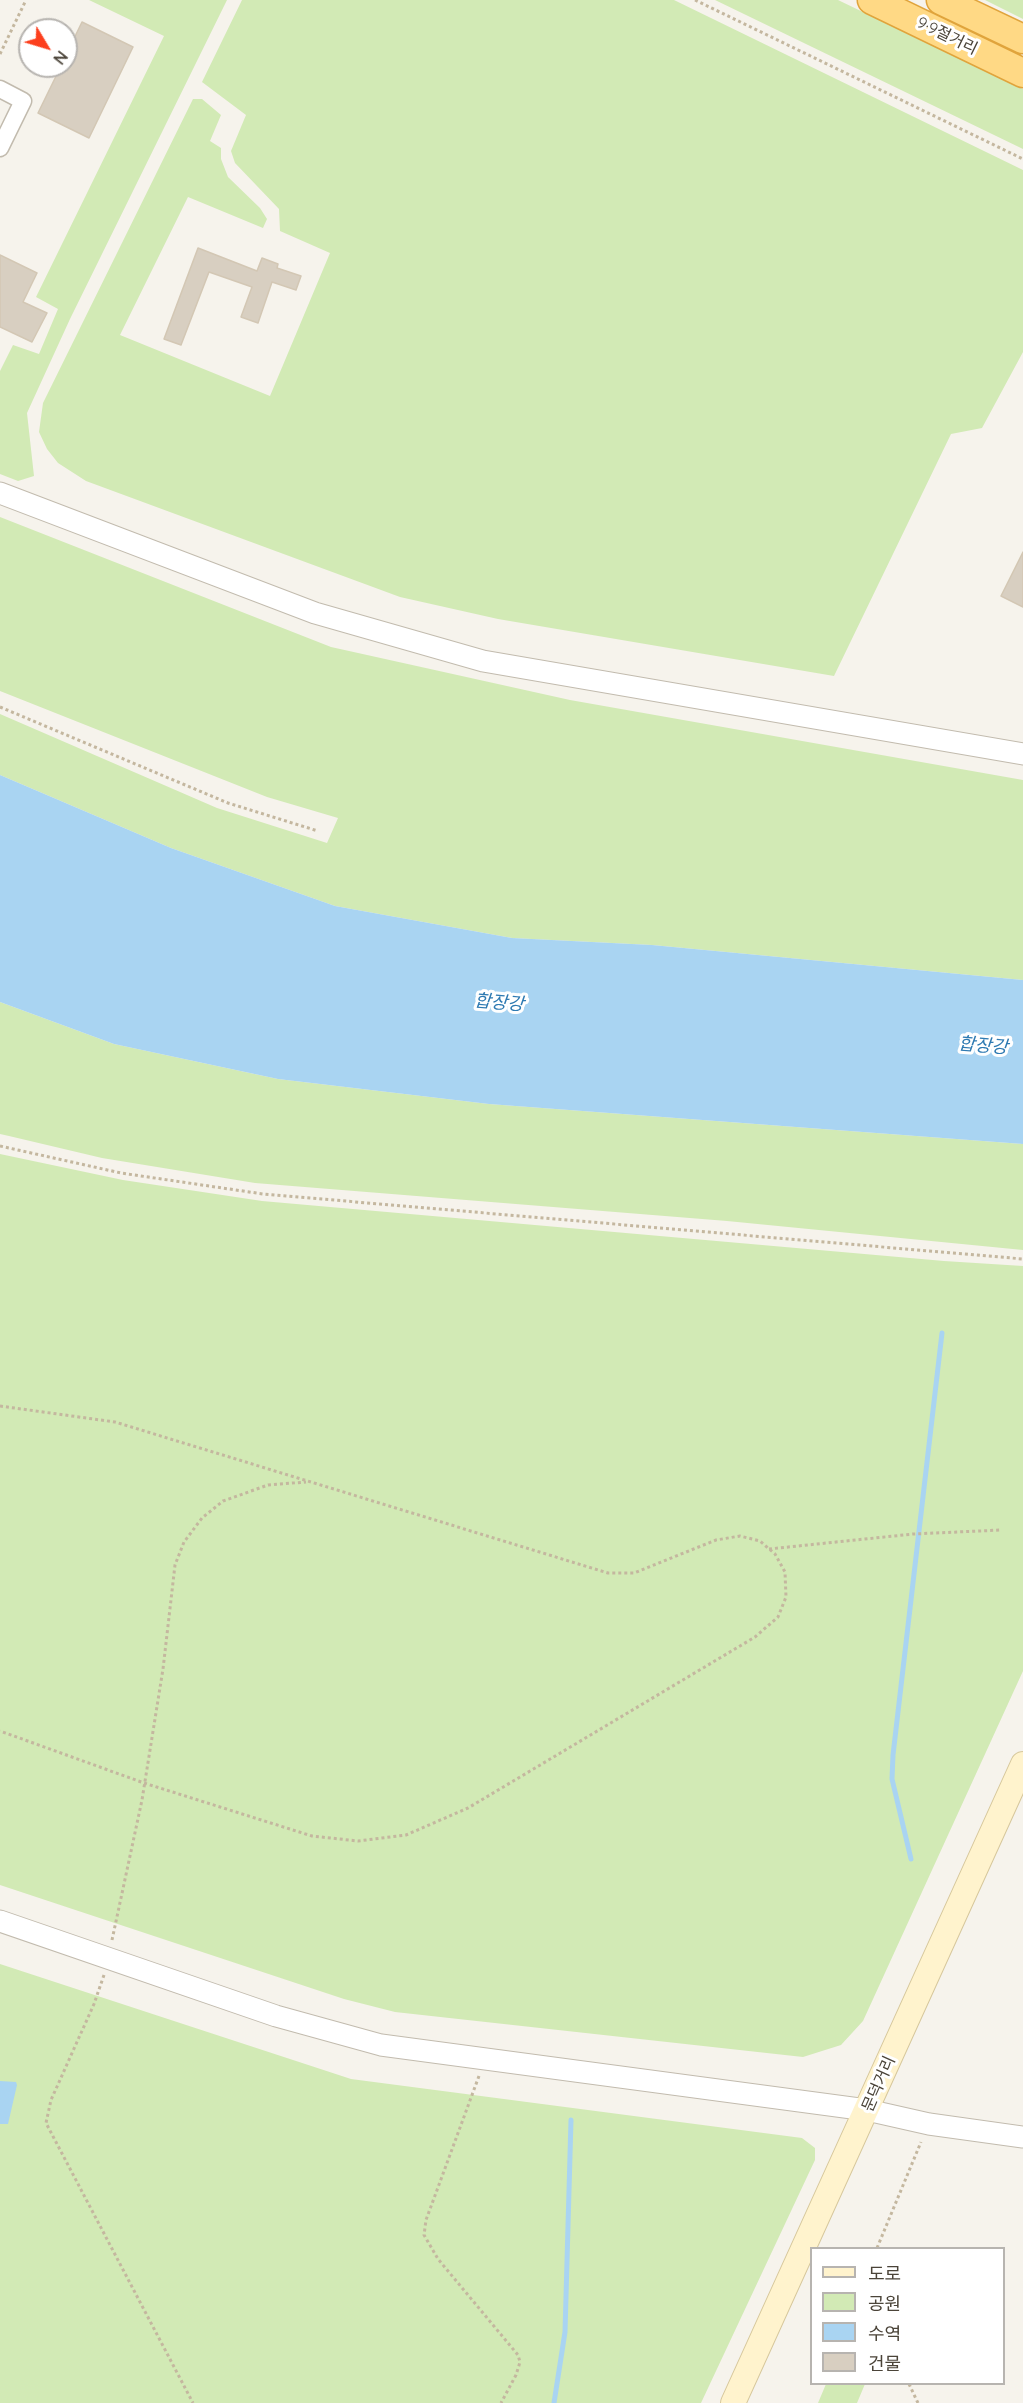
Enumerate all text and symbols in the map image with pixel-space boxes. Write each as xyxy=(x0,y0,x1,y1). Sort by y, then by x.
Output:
street label: 9·9절거리 xyxy=(914,13,980,59)
north arrow xyxy=(18,18,78,78)
text: N xyxy=(49,47,72,69)
water label: 합장강 xyxy=(473,990,525,1016)
water label: 합장강 xyxy=(957,1033,1009,1059)
street label: 문덕거리 xyxy=(858,2053,900,2115)
legend xyxy=(810,2247,1005,2385)
text: 도로 xyxy=(868,2262,901,2285)
text: 공원 xyxy=(868,2292,901,2315)
text: 수역 xyxy=(868,2322,901,2345)
text: 건물 xyxy=(868,2352,901,2375)

